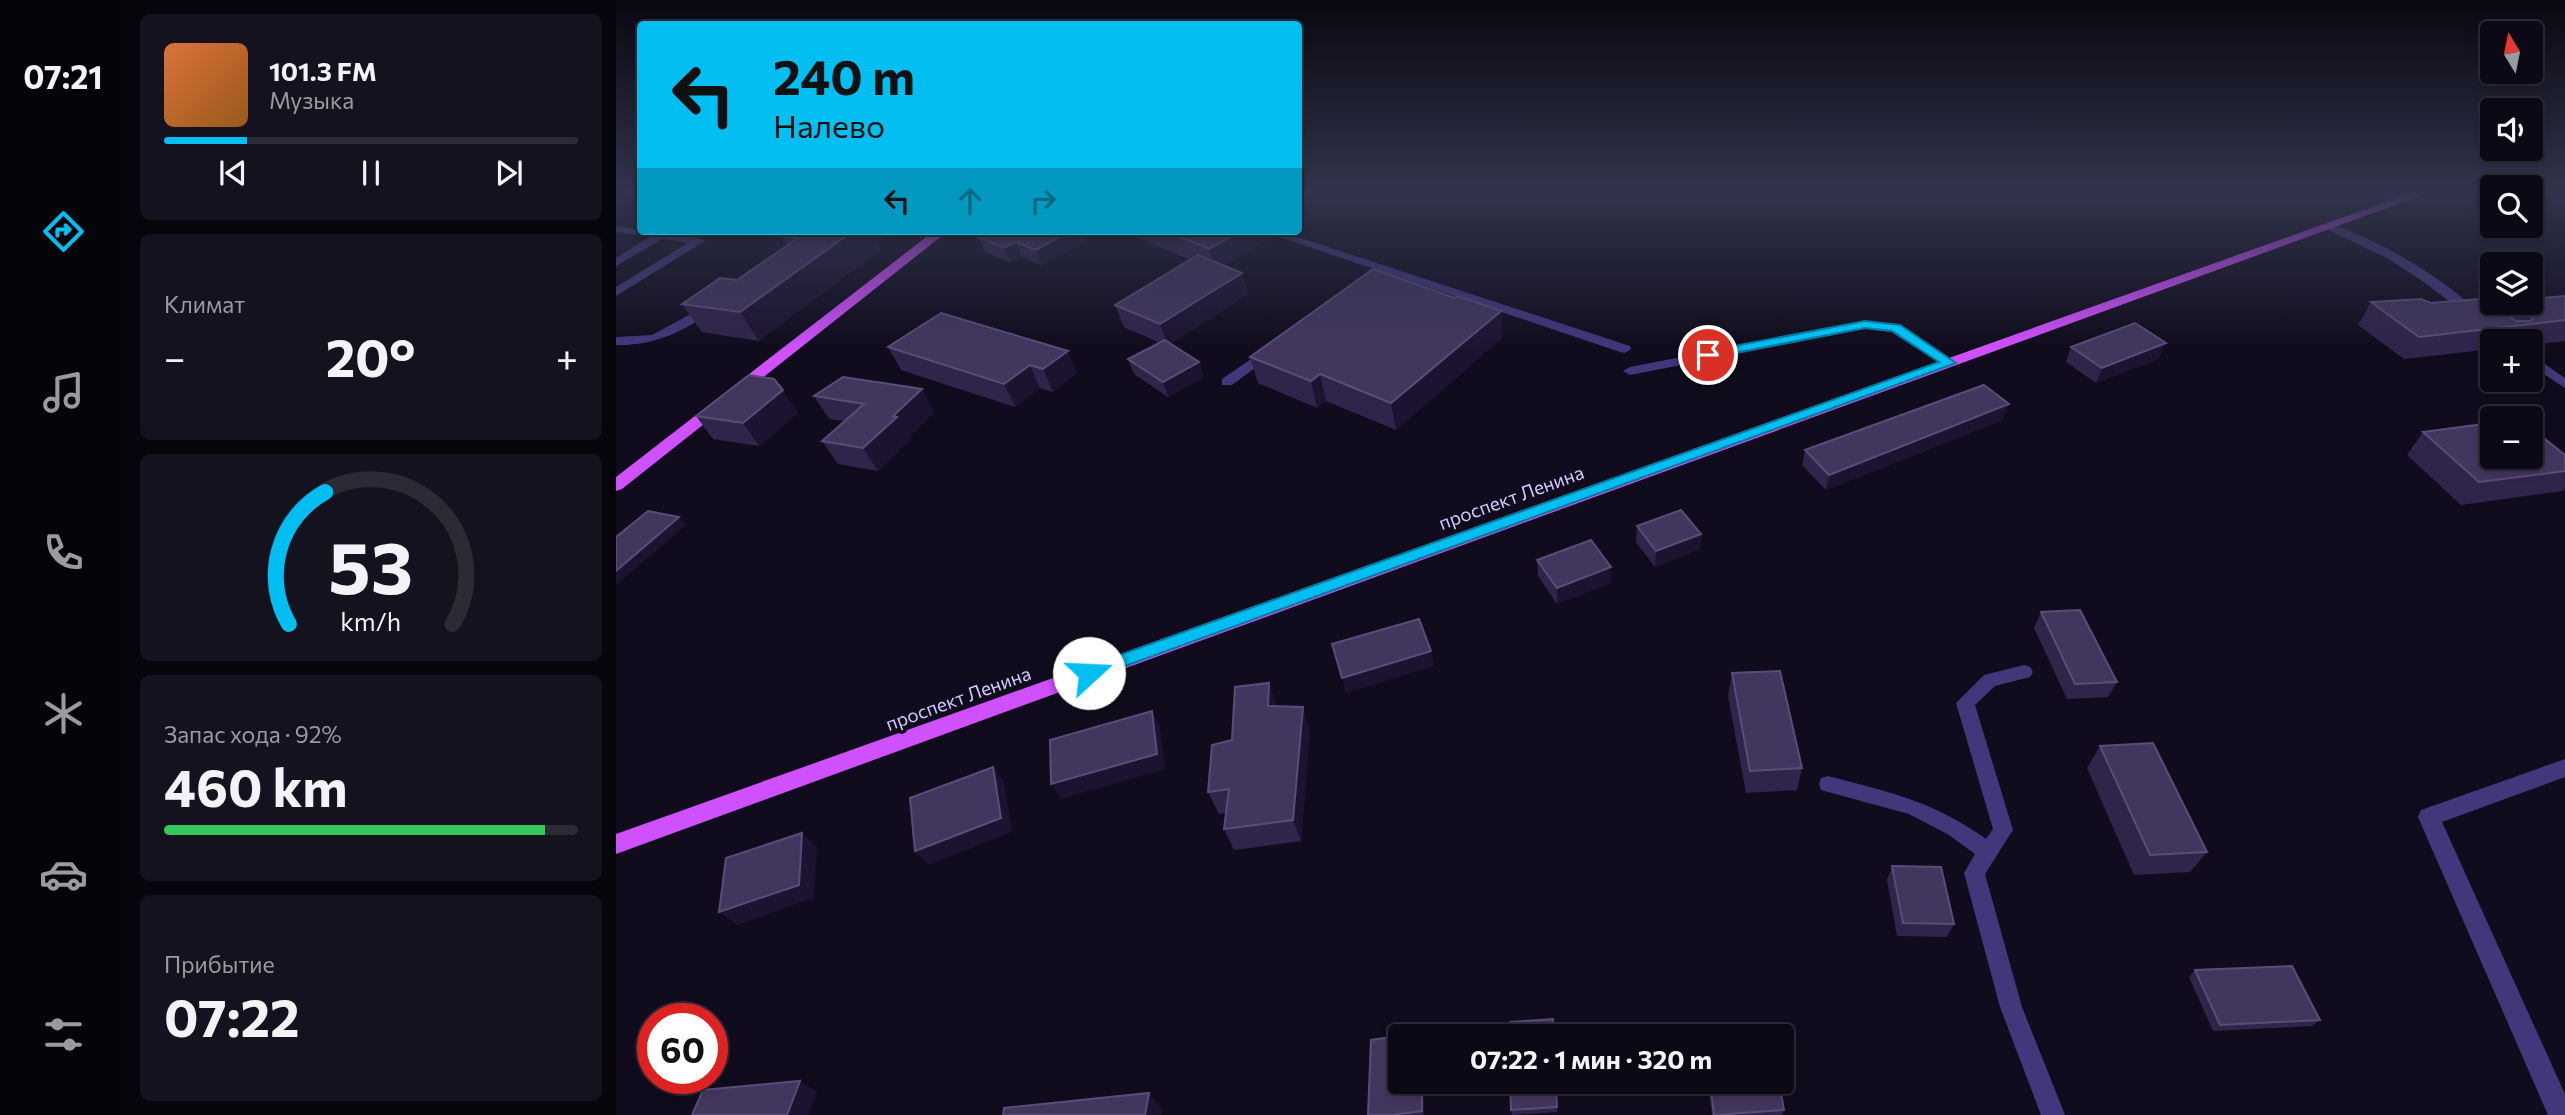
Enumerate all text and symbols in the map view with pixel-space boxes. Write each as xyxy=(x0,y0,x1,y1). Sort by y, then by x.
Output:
north arrow xyxy=(2480,21,2543,84)
map controls xyxy=(2480,21,2543,469)
text: 240 m xyxy=(773,45,915,105)
icon: left xyxy=(658,49,749,140)
text: 101.3 FM xyxy=(269,55,377,86)
text: 07:21 xyxy=(23,56,103,96)
text: Музыка xyxy=(269,86,354,114)
button: sound xyxy=(2480,98,2543,161)
text: Налево xyxy=(773,105,885,145)
icon: previous xyxy=(214,154,252,192)
icon: pause xyxy=(352,154,390,192)
icon: next xyxy=(490,154,528,192)
button: search xyxy=(2480,175,2543,238)
icon: left xyxy=(878,182,916,220)
icon: ahead xyxy=(951,182,989,220)
icon: right xyxy=(1024,182,1062,220)
icon: directions xyxy=(39,207,88,256)
button: layers xyxy=(2480,252,2543,315)
text: Климат xyxy=(164,290,245,318)
text: 20° xyxy=(326,324,416,388)
pin xyxy=(1678,325,1738,385)
button: + xyxy=(2480,329,2543,392)
text: − xyxy=(164,333,186,380)
text: + xyxy=(556,333,578,380)
icon: arrive xyxy=(1689,336,1727,374)
icon: music xyxy=(39,368,88,417)
button: − xyxy=(2480,406,2543,469)
street label: проспект Ленина xyxy=(1435,460,1587,534)
text: 53 xyxy=(329,520,413,609)
icon: phone xyxy=(39,528,88,577)
text: km/h xyxy=(341,605,401,635)
position arrow xyxy=(1052,636,1126,710)
street label: проспект Ленина xyxy=(882,661,1034,735)
icon: climate xyxy=(39,689,88,738)
text: Запас хода · 92% xyxy=(164,720,342,748)
text: 460 km xyxy=(164,754,348,818)
icon: car xyxy=(39,850,88,899)
text: Прибытие xyxy=(164,950,275,978)
text: 07:22 xyxy=(164,984,300,1048)
speed limit sign: 60 xyxy=(637,1003,728,1094)
icon: filters xyxy=(39,1010,88,1059)
text: 07:22 · 1 мин · 320 m xyxy=(1470,1043,1712,1074)

